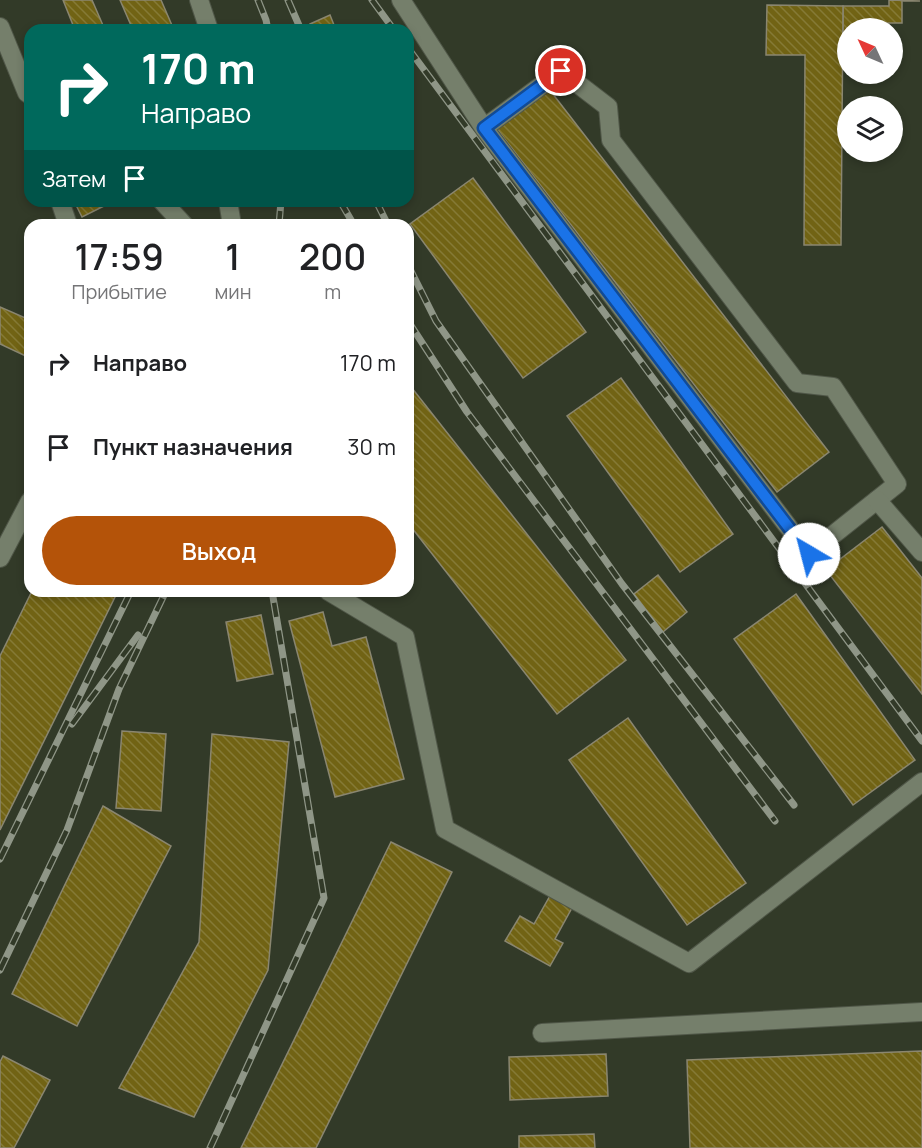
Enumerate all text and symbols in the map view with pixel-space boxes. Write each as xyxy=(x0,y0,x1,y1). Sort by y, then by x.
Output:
north arrow xyxy=(837,18,903,84)
map controls xyxy=(837,18,903,162)
text: 170 m xyxy=(141,39,256,97)
pin xyxy=(535,45,586,96)
icon: right xyxy=(42,48,120,126)
icon: arrive xyxy=(544,54,577,87)
text: Направо xyxy=(141,94,251,131)
button: layers xyxy=(837,96,903,162)
icon: arrive xyxy=(118,162,151,195)
text: Затем xyxy=(42,164,106,194)
text: 17:59 xyxy=(75,232,164,281)
text: 1 xyxy=(225,232,241,281)
text: 200 xyxy=(299,232,366,281)
text: Прибытие xyxy=(72,278,167,305)
text: мин xyxy=(214,278,251,305)
text: m xyxy=(324,278,341,305)
icon: right xyxy=(42,347,75,380)
text: Направо xyxy=(93,348,187,378)
text: 170 m xyxy=(340,348,396,378)
icon: arrive xyxy=(42,431,75,464)
text: Пункт назначения xyxy=(93,432,293,462)
text: 30 m xyxy=(347,432,396,462)
button: Выход xyxy=(42,516,396,585)
position arrow xyxy=(777,522,841,586)

